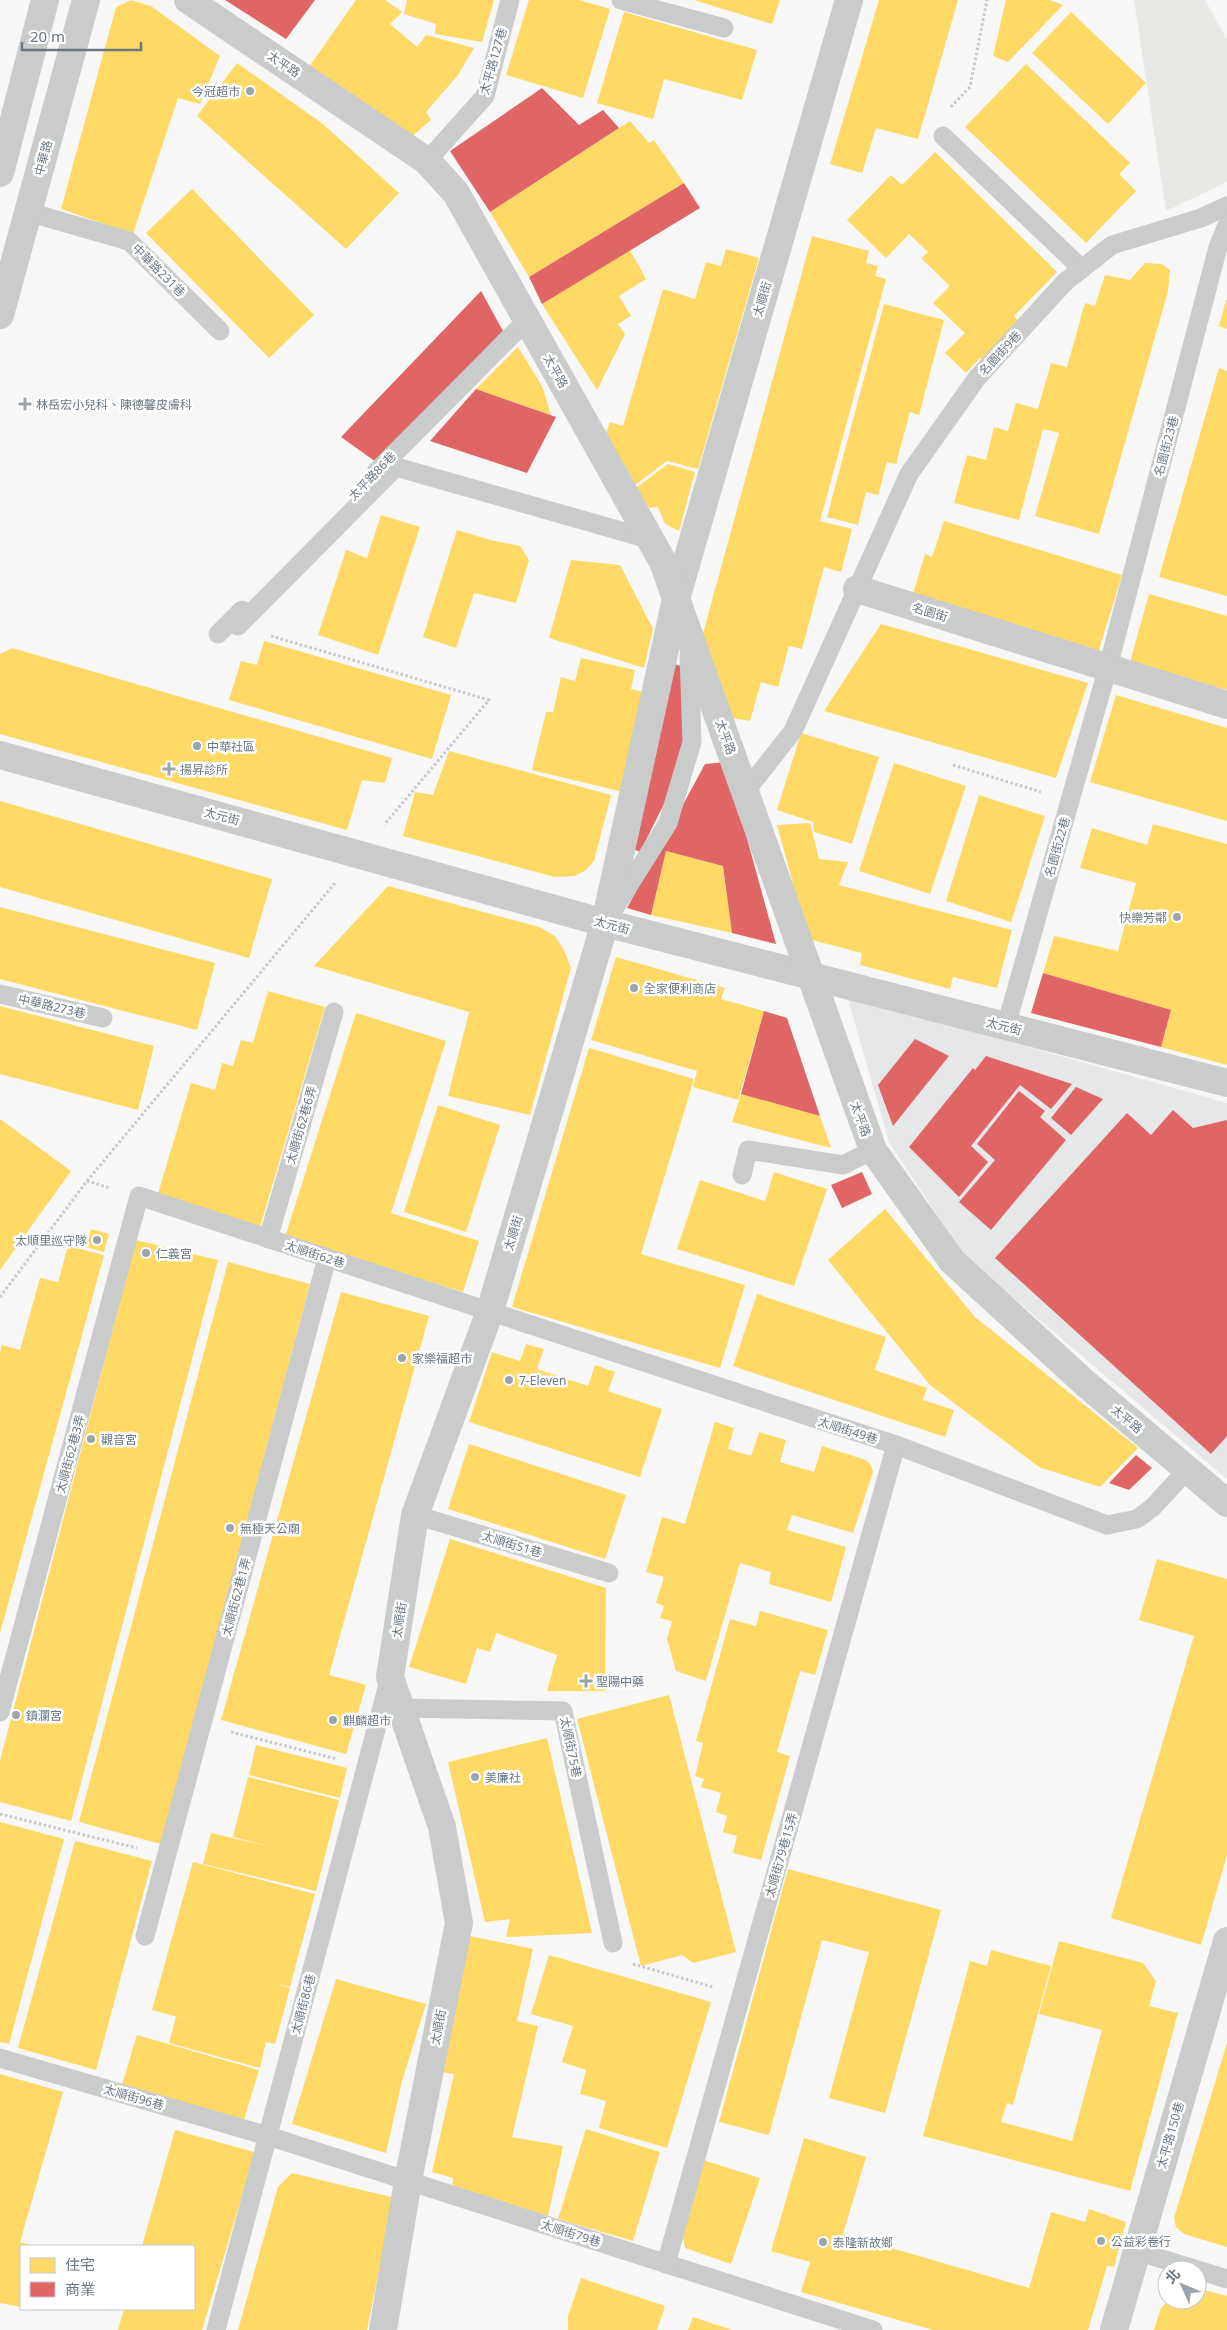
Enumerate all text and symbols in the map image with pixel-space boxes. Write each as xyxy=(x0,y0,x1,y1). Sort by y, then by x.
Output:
scale bar xyxy=(22,20,141,52)
text: 20 m xyxy=(30,26,65,46)
street label: 太平路127巷 xyxy=(475,26,511,96)
street label: 太平路 xyxy=(264,47,304,81)
place label: 今冠超市 xyxy=(192,83,240,100)
marker: 今冠超市 xyxy=(244,85,256,97)
street label: 中華路 xyxy=(30,138,56,178)
street label: 中華路231巷 xyxy=(129,240,189,300)
street label: 太順街 xyxy=(749,279,775,319)
street label: 名園街9巷 xyxy=(975,327,1025,379)
street label: 太平路 xyxy=(540,351,572,391)
place label: 林岳宏小兒科、陳德馨皮膚科 xyxy=(36,396,192,413)
marker: 林岳宏小兒科、陳德馨皮膚科 xyxy=(18,397,32,411)
street label: 名園街23巷 xyxy=(1150,414,1182,478)
street label: 太平路86巷 xyxy=(344,448,400,504)
street label: 名園街 xyxy=(910,599,950,625)
street label: 太平路 xyxy=(712,717,740,757)
place label: 中華社區 xyxy=(207,738,255,755)
marker: 中華社區 xyxy=(191,740,203,752)
place label: 揚昇診所 xyxy=(180,761,228,778)
marker: 揚昇診所 xyxy=(162,762,176,776)
street label: 太元街 xyxy=(202,803,242,829)
street label: 名園街22巷 xyxy=(1040,815,1074,879)
place label: 快樂芳鄰 xyxy=(1119,909,1167,926)
marker: 快樂芳鄰 xyxy=(1171,911,1183,923)
street label: 太元街 xyxy=(592,912,632,938)
place label: 全家便利商店 xyxy=(644,980,716,997)
marker: 全家便利商店 xyxy=(628,982,640,994)
street label: 中華路273巷 xyxy=(17,990,87,1022)
street label: 太元街 xyxy=(984,1013,1024,1039)
street label: 太順街62巷6弄 xyxy=(282,1084,320,1166)
street label: 太平路 xyxy=(847,1099,875,1139)
street label: 太順街 xyxy=(500,1213,526,1253)
place label: 太順里巡守隊 xyxy=(15,1232,87,1249)
marker: 太順里巡守隊 xyxy=(91,1234,103,1246)
street label: 太順街62巷 xyxy=(283,1236,347,1272)
place label: 仁義宮 xyxy=(156,1245,192,1262)
marker: 仁義宮 xyxy=(140,1247,152,1259)
place label: 家樂福超市 xyxy=(412,1350,472,1367)
marker: 家樂福超市 xyxy=(396,1352,408,1364)
place label: 7-Eleven xyxy=(519,1372,566,1389)
marker: 7-Eleven xyxy=(503,1374,515,1386)
street label: 太平路 xyxy=(1108,1401,1146,1437)
street label: 太順街49巷 xyxy=(816,1412,880,1448)
street label: 太順街62巷3弄 xyxy=(51,1413,89,1495)
place label: 觀音宮 xyxy=(101,1431,137,1448)
marker: 觀音宮 xyxy=(85,1433,97,1445)
place label: 無極天公廟 xyxy=(240,1520,300,1537)
marker: 無極天公廟 xyxy=(224,1522,236,1534)
street label: 太順街51巷 xyxy=(480,1527,544,1561)
street label: 太順街62巷1弄 xyxy=(217,1556,255,1638)
street label: 太順街 xyxy=(388,1601,410,1639)
place label: 聖陽中藥 xyxy=(596,1673,644,1690)
marker: 聖陽中藥 xyxy=(580,1675,592,1687)
place label: 鎮瀾宮 xyxy=(26,1707,62,1724)
marker: 鎮瀾宮 xyxy=(10,1709,22,1721)
place label: 麒麟超市 xyxy=(343,1712,391,1729)
marker: 麒麟超市 xyxy=(327,1714,339,1726)
street label: 太順街75巷 xyxy=(556,1715,586,1779)
place label: 美廉社 xyxy=(485,1769,521,1786)
marker: 美廉社 xyxy=(469,1771,481,1783)
street label: 太順街79巷15弄 xyxy=(761,1811,801,1899)
street label: 太順街86巷 xyxy=(287,1972,319,2036)
street label: 太順街 xyxy=(426,2008,450,2046)
street label: 太順街96巷 xyxy=(102,2080,166,2114)
street label: 太平路150巷 xyxy=(1152,2100,1188,2170)
street label: 太順街79巷 xyxy=(539,2215,603,2251)
place label: 公益彩卷行 xyxy=(1111,2233,1171,2250)
place label: 泰隆新故鄉 xyxy=(833,2234,893,2251)
marker: 公益彩卷行 xyxy=(1095,2235,1107,2247)
marker: 泰隆新故鄉 xyxy=(817,2236,829,2248)
legend xyxy=(20,2245,195,2310)
text: 住宅 xyxy=(65,2254,95,2274)
north arrow xyxy=(1157,2260,1207,2310)
text: 北 xyxy=(1161,2264,1184,2287)
text: 商業 xyxy=(65,2279,95,2299)

